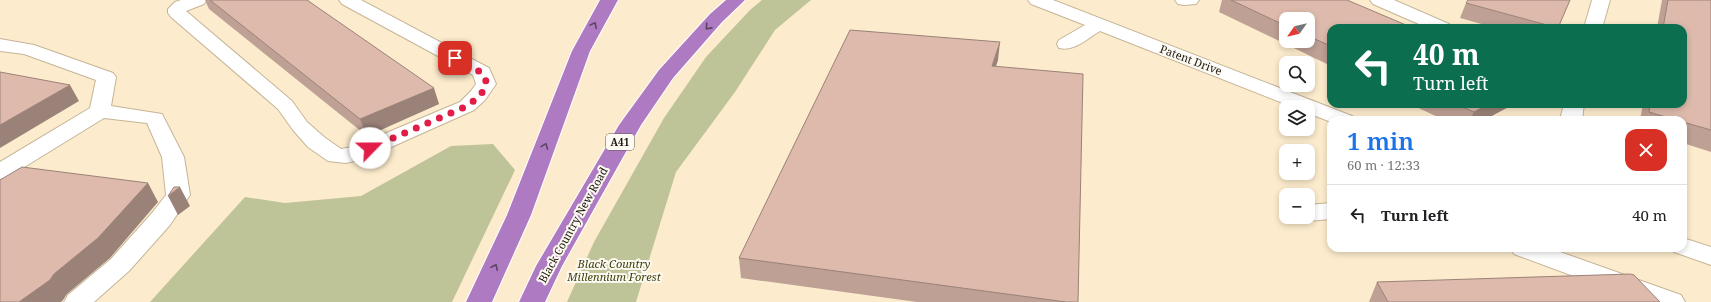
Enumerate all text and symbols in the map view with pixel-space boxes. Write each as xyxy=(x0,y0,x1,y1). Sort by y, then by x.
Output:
north arrow xyxy=(1279,12,1315,48)
map controls xyxy=(1279,12,1315,224)
one-way arrow xyxy=(590,22,597,29)
one-way arrow xyxy=(705,22,712,30)
text: 40 m xyxy=(1413,35,1480,73)
icon: left xyxy=(1347,40,1399,92)
pin xyxy=(438,41,472,75)
street label: Patent Drive xyxy=(1158,41,1224,78)
icon: arrive xyxy=(444,47,466,69)
button: search xyxy=(1279,56,1315,92)
text: Turn left xyxy=(1413,71,1488,95)
button: layers xyxy=(1279,100,1315,136)
text: 1 min xyxy=(1347,124,1414,157)
position arrow xyxy=(349,127,391,169)
button: close xyxy=(1625,129,1667,171)
road number: A41 xyxy=(606,134,634,150)
one-way arrow xyxy=(540,143,548,150)
button: + xyxy=(1279,144,1315,180)
text: 60 m · 12:33 xyxy=(1347,156,1420,174)
street label: Black Country New Road xyxy=(535,164,611,285)
button: − xyxy=(1279,188,1315,224)
icon: left xyxy=(1347,204,1369,226)
text: Turn left xyxy=(1381,205,1449,225)
text: 40 m xyxy=(1632,205,1667,225)
park label: Black Country Millennium Forest xyxy=(566,256,662,284)
one-way arrow xyxy=(491,263,499,270)

